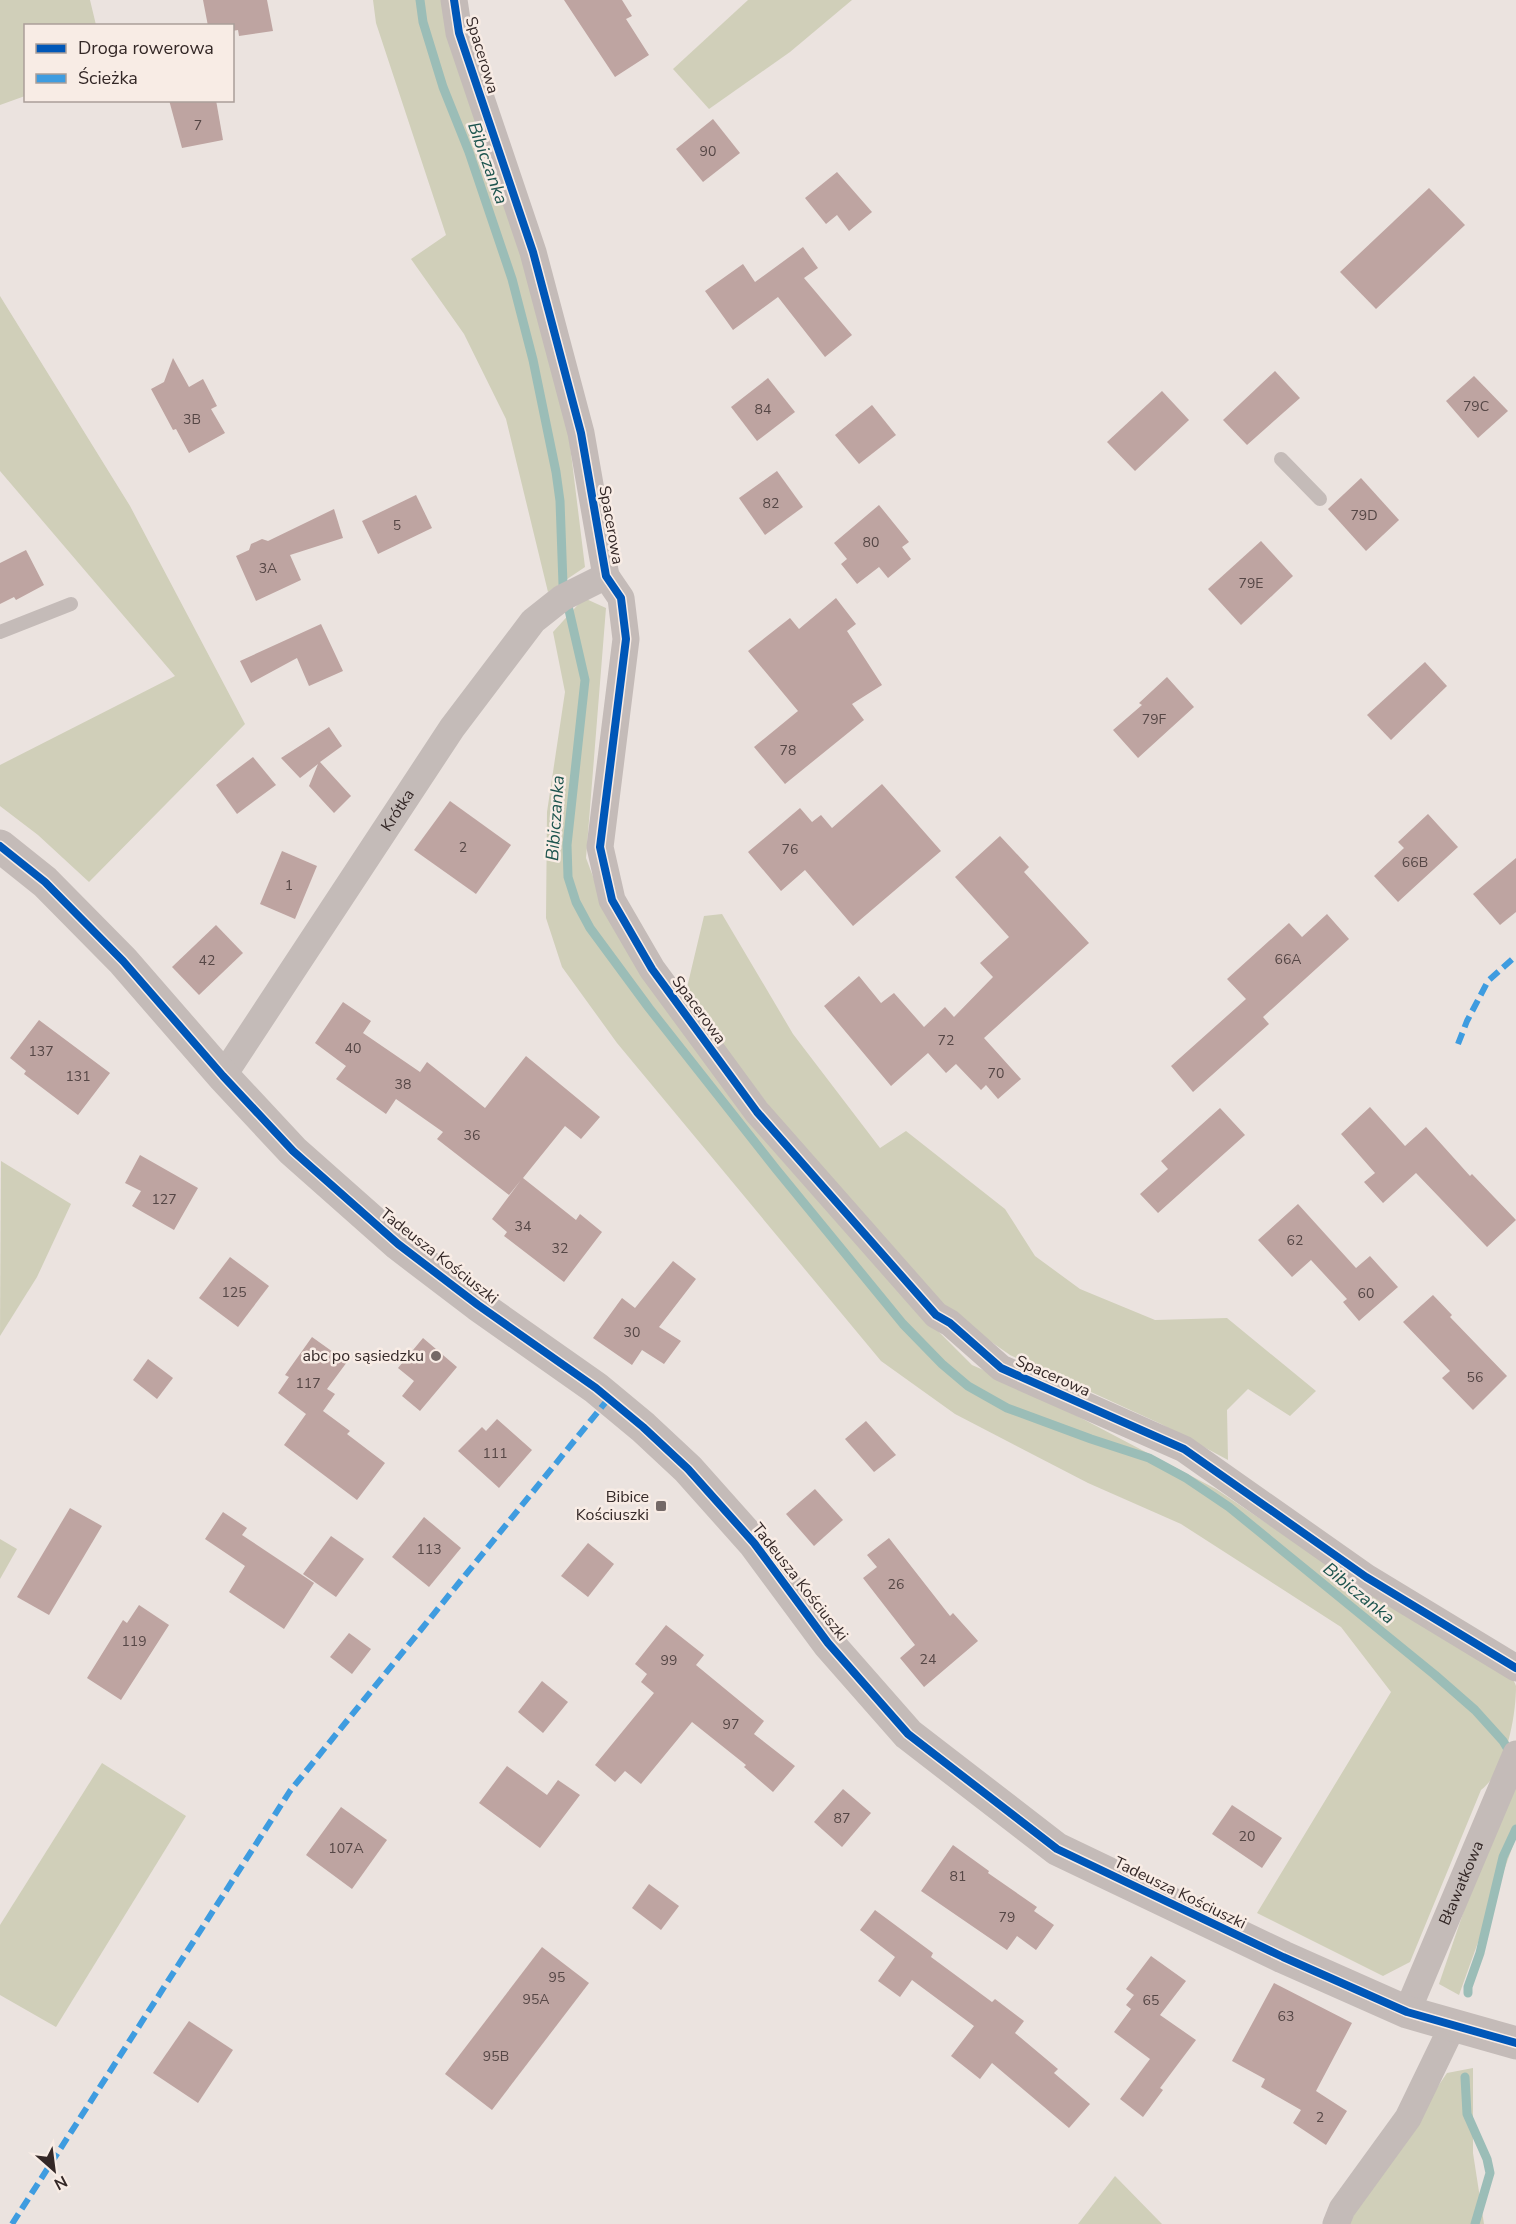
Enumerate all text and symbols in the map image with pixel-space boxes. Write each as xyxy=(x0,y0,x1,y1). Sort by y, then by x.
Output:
street label: Spacerowa xyxy=(460,14,504,96)
legend xyxy=(24,24,234,102)
text: Droga rowerowa xyxy=(78,36,214,60)
text: Ścieżka xyxy=(78,66,138,90)
house number: 7 xyxy=(194,116,202,135)
water label: Bibiczanka xyxy=(462,119,514,207)
house number: 90 xyxy=(700,142,716,161)
house number: 79C xyxy=(1463,397,1489,416)
house number: 84 xyxy=(755,400,771,419)
house number: 3B xyxy=(183,410,201,429)
street label: Spacerowa xyxy=(593,484,629,566)
house number: 82 xyxy=(763,494,779,513)
house number: 79D xyxy=(1350,506,1378,525)
house number: 5 xyxy=(393,516,401,535)
house number: 80 xyxy=(863,533,879,552)
house number: 3A xyxy=(259,559,277,578)
house number: 79E xyxy=(1239,574,1263,593)
house number: 79F xyxy=(1142,710,1167,729)
house number: 78 xyxy=(780,741,796,760)
water label: Bibiczanka xyxy=(540,774,570,862)
street label: Krótka xyxy=(376,785,420,836)
house number: 2 xyxy=(459,838,467,857)
house number: 76 xyxy=(782,840,798,859)
house number: 66B xyxy=(1402,853,1428,872)
house number: 1 xyxy=(285,876,293,895)
house number: 66A xyxy=(1274,950,1302,969)
house number: 42 xyxy=(199,951,215,970)
street label: Spacerowa xyxy=(667,971,731,1049)
house number: 72 xyxy=(938,1031,954,1050)
house number: 40 xyxy=(345,1039,361,1058)
house number: 137 xyxy=(28,1042,54,1061)
house number: 70 xyxy=(988,1064,1004,1083)
house number: 131 xyxy=(65,1067,91,1086)
house number: 38 xyxy=(395,1075,411,1094)
house number: 36 xyxy=(464,1126,480,1145)
house number: 127 xyxy=(151,1190,177,1209)
street label: Tadeusza Kościuszki xyxy=(375,1203,503,1309)
house number: 34 xyxy=(515,1217,531,1236)
house number: 62 xyxy=(1287,1231,1303,1250)
house number: 32 xyxy=(552,1239,568,1258)
house number: 125 xyxy=(221,1283,247,1302)
house number: 60 xyxy=(1358,1284,1374,1303)
house number: 30 xyxy=(624,1323,640,1342)
place label: abc po sąsiedzku xyxy=(303,1345,424,1367)
marker: abc po sąsiedzku xyxy=(429,1349,443,1363)
street label: Spacerowa xyxy=(1012,1350,1094,1402)
house number: 56 xyxy=(1467,1368,1483,1387)
house number: 117 xyxy=(295,1374,321,1393)
house number: 111 xyxy=(482,1444,508,1463)
place label: Bibice Kościuszki xyxy=(576,1486,649,1526)
marker: Bibice Kościuszki xyxy=(654,1499,668,1513)
street label: Tadeusza Kościuszki xyxy=(747,1518,853,1646)
house number: 113 xyxy=(416,1540,442,1559)
water label: Bibiczanka xyxy=(1318,1557,1400,1629)
house number: 26 xyxy=(888,1575,904,1594)
house number: 119 xyxy=(121,1632,147,1651)
house number: 24 xyxy=(920,1650,936,1669)
house number: 99 xyxy=(661,1651,677,1670)
house number: 97 xyxy=(723,1715,739,1734)
house number: 87 xyxy=(834,1809,850,1828)
house number: 20 xyxy=(1239,1827,1255,1846)
street label: Bławatkowa xyxy=(1434,1837,1489,1929)
house number: 107A xyxy=(328,1839,364,1858)
street label: Tadeusza Kościuszki xyxy=(1110,1851,1250,1935)
house number: 81 xyxy=(950,1867,966,1886)
house number: 79 xyxy=(999,1908,1015,1927)
house number: 95 xyxy=(549,1968,565,1987)
house number: 95A xyxy=(522,1990,550,2009)
house number: 65 xyxy=(1143,1991,1159,2010)
house number: 63 xyxy=(1278,2007,1294,2026)
house number: 95B xyxy=(483,2047,509,2066)
house number: 2 xyxy=(1316,2108,1324,2127)
north arrow xyxy=(24,2140,84,2200)
text: N xyxy=(50,2170,71,2195)

